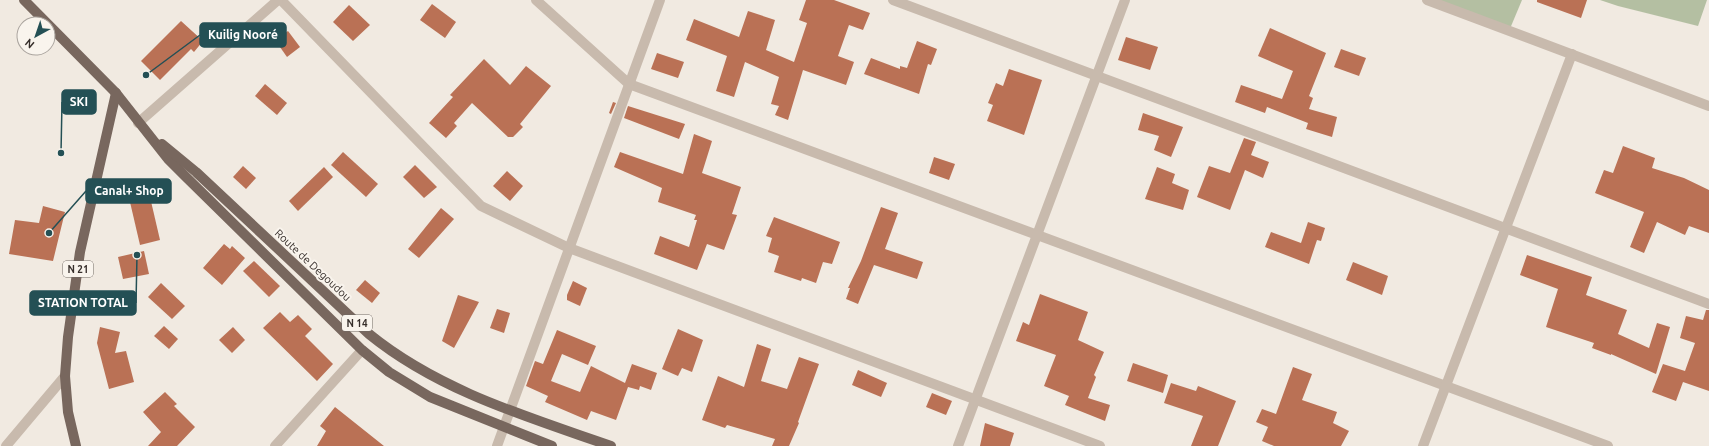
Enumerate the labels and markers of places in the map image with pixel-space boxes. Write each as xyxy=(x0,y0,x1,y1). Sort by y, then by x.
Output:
callout: Kuilig Nooré xyxy=(200,23,286,47)
callout: SKI xyxy=(62,90,96,114)
callout: Canal+ Shop xyxy=(86,179,171,203)
callout: STATION TOTAL xyxy=(30,291,136,315)

